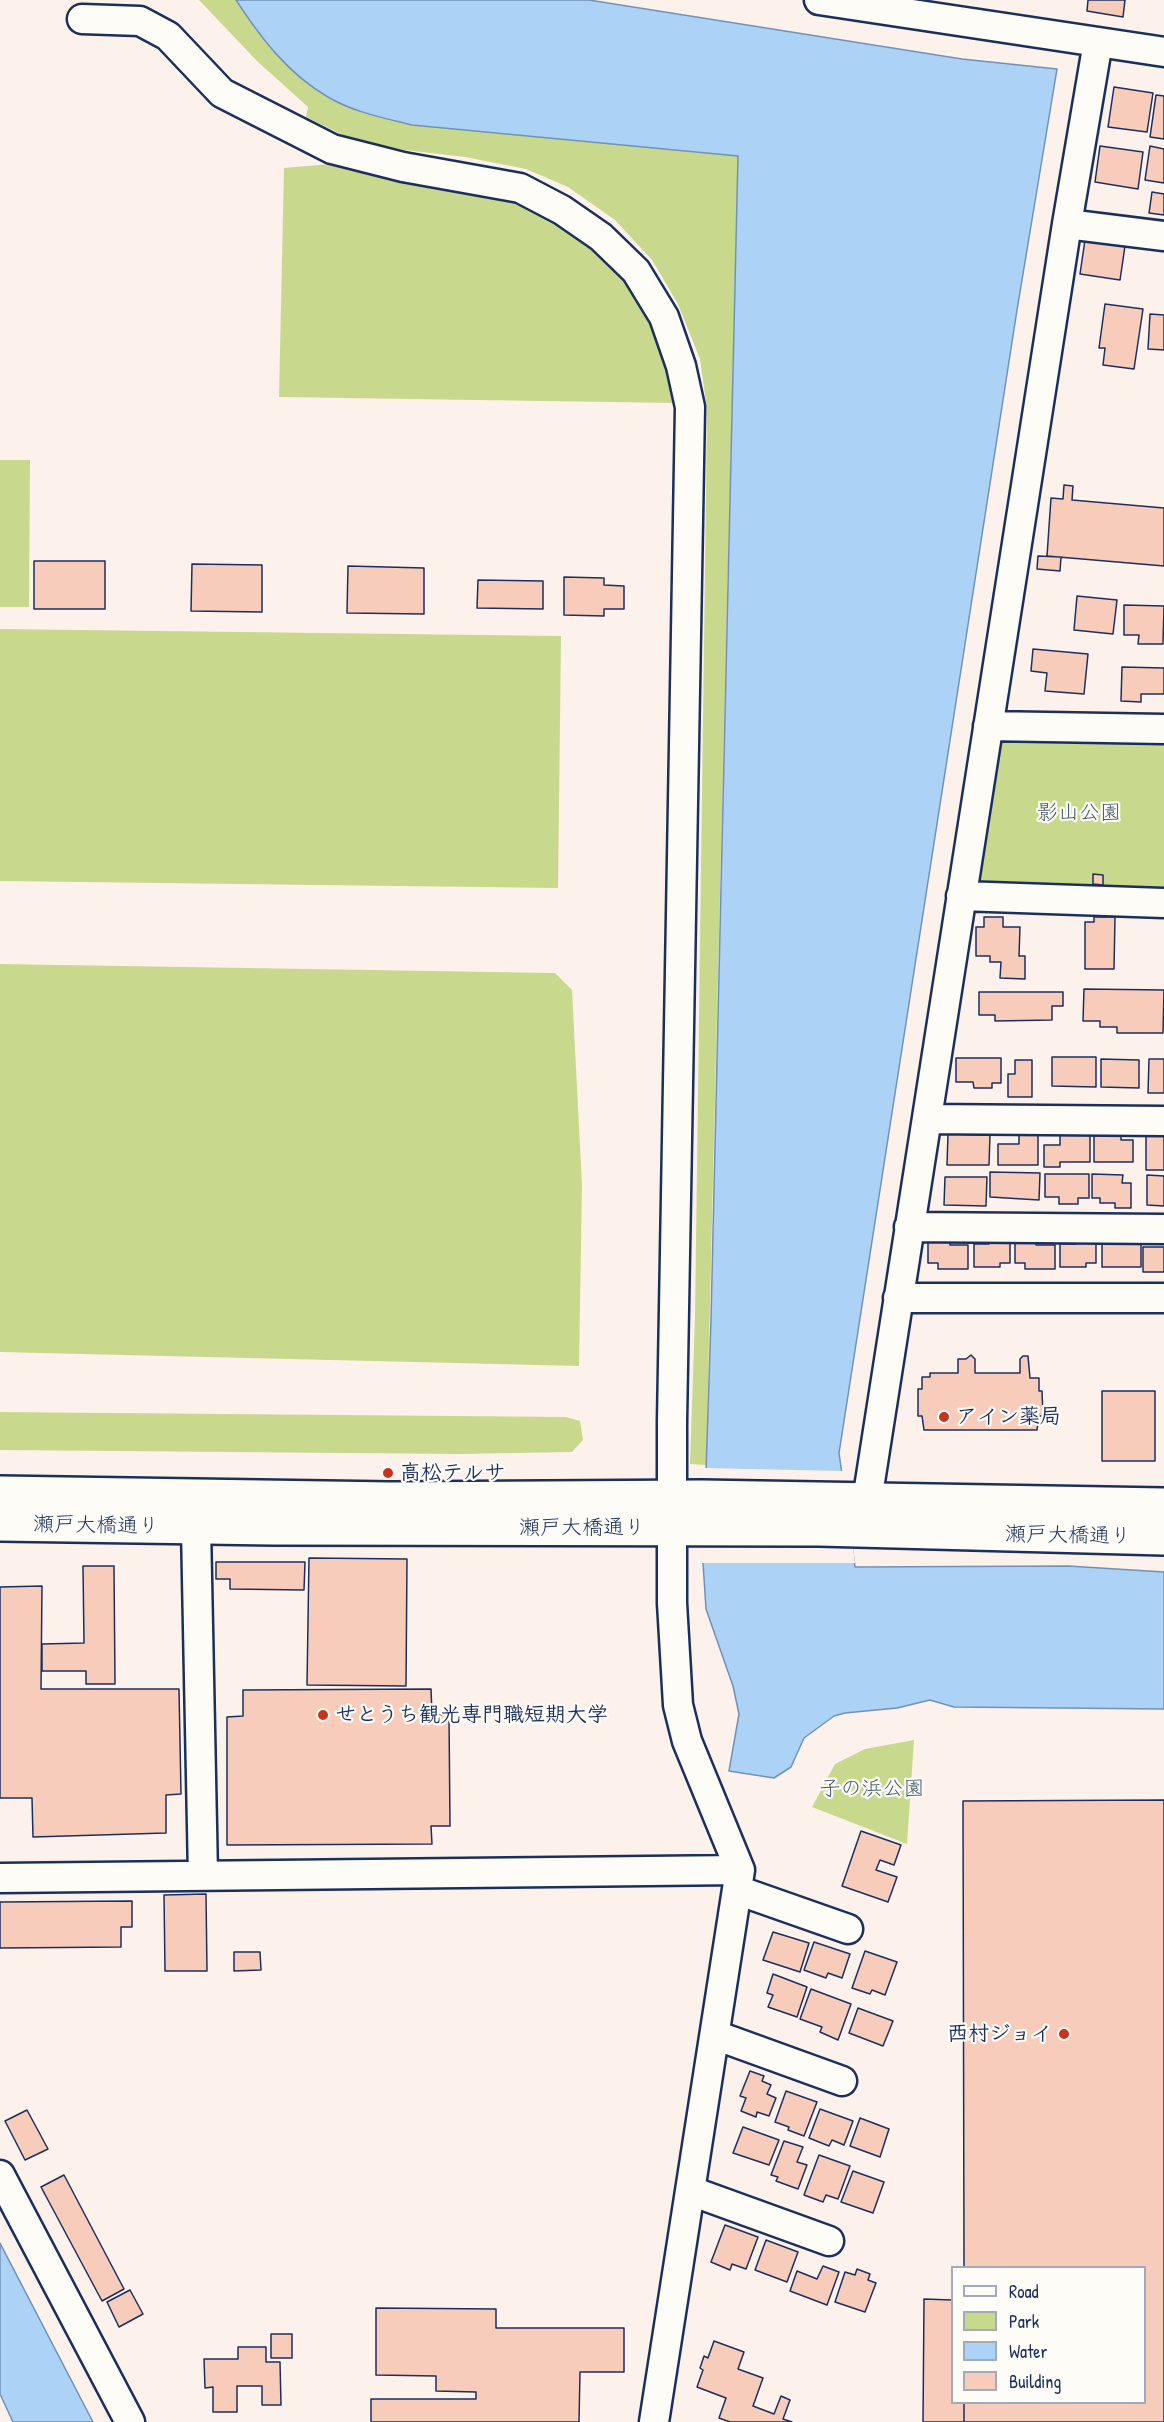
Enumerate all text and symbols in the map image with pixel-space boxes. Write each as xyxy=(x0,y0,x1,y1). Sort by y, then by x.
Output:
park label: 影山公園 xyxy=(1037,800,1121,826)
place label: アイン薬局 xyxy=(956,1404,1061,1430)
marker: アイン薬局 xyxy=(937,1410,951,1424)
place label: 高松テルサ xyxy=(400,1460,505,1486)
marker: 高松テルサ xyxy=(381,1466,395,1480)
street label: 瀬戸大橋通り xyxy=(33,1512,159,1540)
street label: 瀬戸大橋通り xyxy=(519,1515,645,1541)
street label: 瀬戸大橋通り xyxy=(1005,1522,1131,1550)
place label: せとうち観光専門職短期大学 xyxy=(335,1702,608,1728)
marker: せとうち観光専門職短期大学 xyxy=(316,1708,330,1722)
park label: 子の浜公園 xyxy=(820,1776,924,1802)
place label: 西村ジョイ xyxy=(947,2021,1052,2047)
marker: 西村ジョイ xyxy=(1057,2027,1071,2041)
legend xyxy=(951,2266,1146,2404)
text: Road xyxy=(1009,2279,1039,2304)
text: Park xyxy=(1009,2309,1039,2334)
text: Water xyxy=(1009,2339,1047,2364)
text: Building xyxy=(1009,2369,1061,2394)

